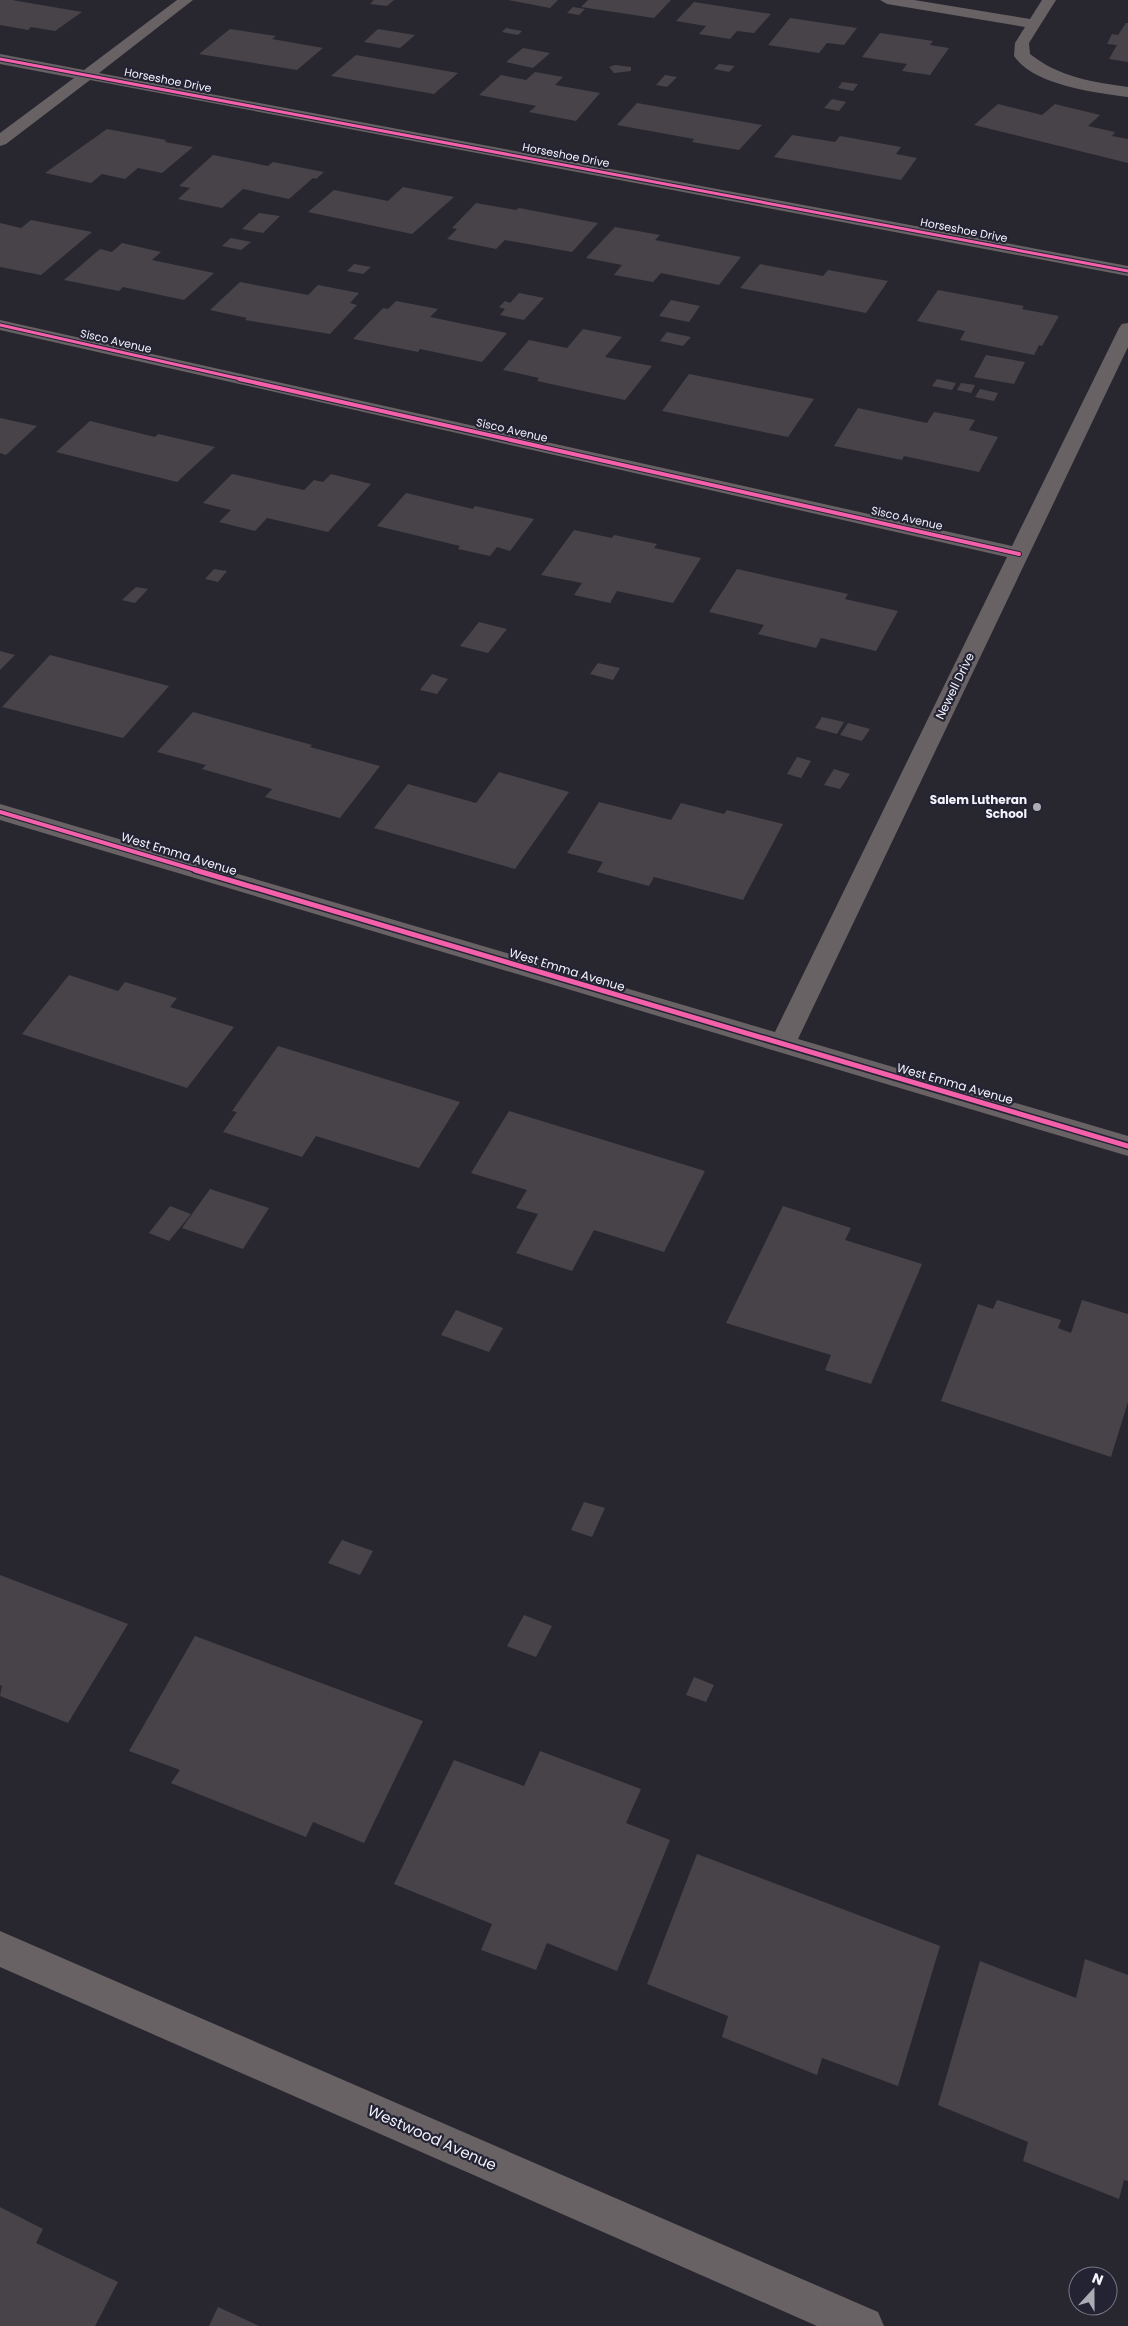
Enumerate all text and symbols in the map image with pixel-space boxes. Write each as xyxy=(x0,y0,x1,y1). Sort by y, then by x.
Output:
street label: Horseshoe Drive xyxy=(123,64,213,96)
street label: Horseshoe Drive xyxy=(521,139,611,171)
street label: Horseshoe Drive xyxy=(919,214,1009,246)
street label: Sisco Avenue xyxy=(79,325,153,357)
street label: Sisco Avenue xyxy=(475,414,549,446)
street label: Sisco Avenue xyxy=(870,502,944,534)
street label: Newell Drive xyxy=(931,650,978,722)
place label: Salem Lutheran School xyxy=(930,791,1027,822)
marker: Salem Lutheran School xyxy=(1031,801,1043,813)
street label: West Emma Avenue xyxy=(119,828,239,879)
street label: West Emma Avenue xyxy=(507,944,627,995)
street label: West Emma Avenue xyxy=(895,1059,1015,1108)
street label: Westwood Avenue xyxy=(364,2100,500,2175)
north arrow xyxy=(1068,2266,1118,2316)
text: N xyxy=(1089,2268,1106,2290)

